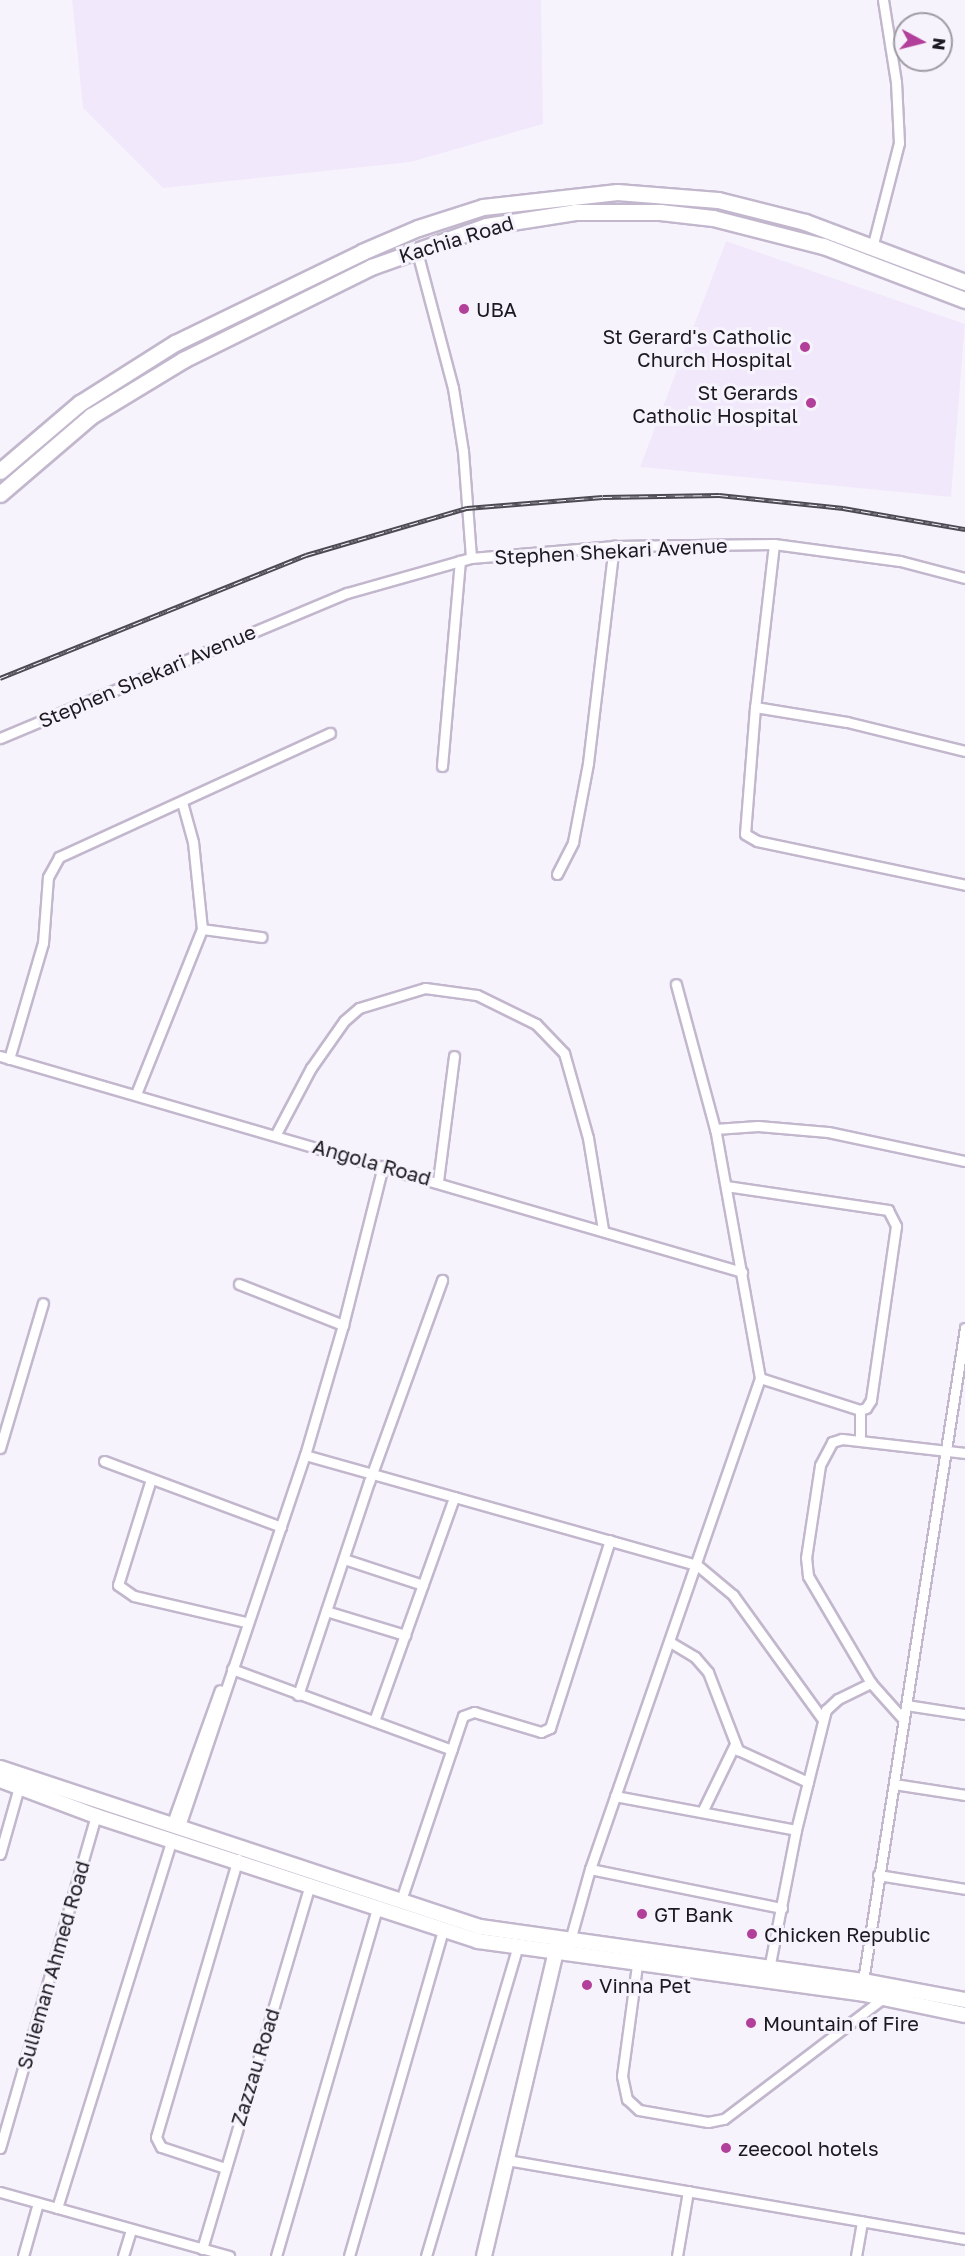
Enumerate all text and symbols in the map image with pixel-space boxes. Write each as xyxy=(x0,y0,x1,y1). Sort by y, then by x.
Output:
north arrow xyxy=(893,12,953,72)
text: N xyxy=(928,37,950,51)
street label: Kachia Road xyxy=(396,210,516,268)
place label: UBA xyxy=(476,297,517,321)
marker: UBA xyxy=(457,302,471,316)
place label: St Gerard's Catholic Church Hospital xyxy=(602,324,792,371)
marker: St Gerard's Catholic Church Hospital xyxy=(796,338,814,356)
place label: St Gerards Catholic Hospital xyxy=(632,380,798,427)
marker: St Gerards Catholic Hospital xyxy=(802,394,820,412)
street label: Stephen Shekari Avenue xyxy=(494,533,728,569)
street label: Stephen Shekari Avenue xyxy=(35,619,259,733)
street label: Angola Road xyxy=(310,1134,434,1190)
street label: Sulieman Ahmed Road xyxy=(12,1858,94,2072)
place label: GT Bank xyxy=(654,1902,733,1926)
marker: GT Bank xyxy=(635,1907,649,1921)
place label: Chicken Republic xyxy=(764,1922,930,1946)
marker: Chicken Republic xyxy=(745,1927,759,1941)
place label: Vinna Pet xyxy=(599,1973,691,1997)
marker: Vinna Pet xyxy=(580,1978,594,1992)
street label: Zazzau Road xyxy=(226,2005,284,2129)
place label: Mountain of Fire xyxy=(763,2011,919,2035)
marker: Mountain of Fire xyxy=(744,2016,758,2030)
place label: zeecool hotels xyxy=(738,2136,879,2160)
marker: zeecool hotels xyxy=(719,2141,733,2155)

